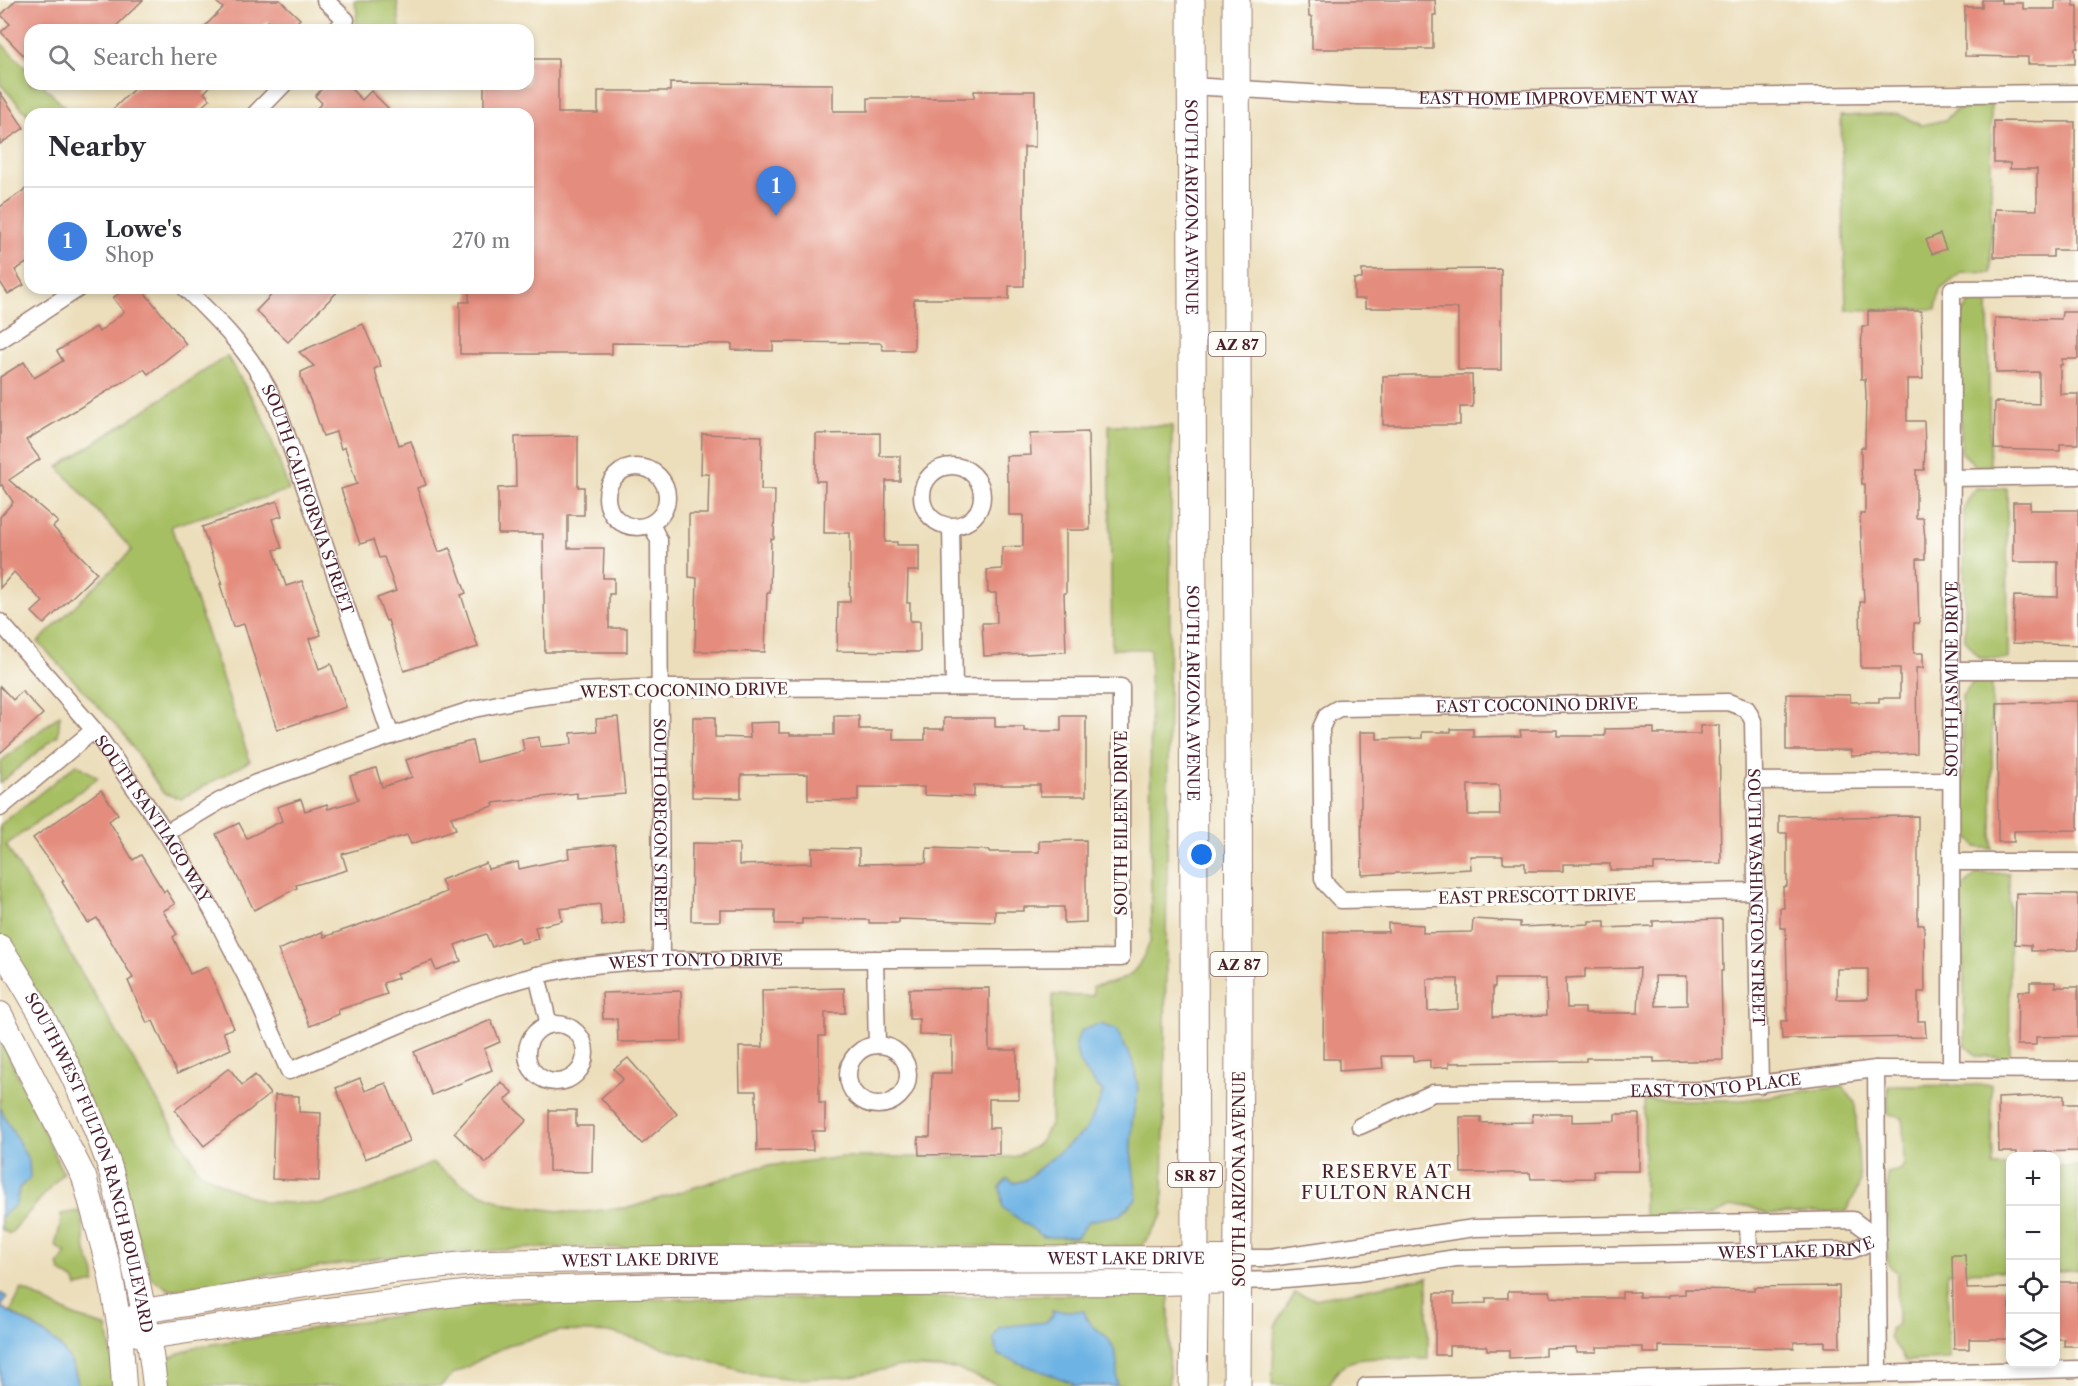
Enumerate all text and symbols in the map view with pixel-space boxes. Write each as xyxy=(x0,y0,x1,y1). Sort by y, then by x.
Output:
search box xyxy=(24,24,534,90)
icon: search xyxy=(45,41,78,74)
text: Search here xyxy=(93,44,218,71)
street label: EAST HOME IMPROVEMENT WAY xyxy=(1418,87,1699,109)
street label: SOUTH ARIZONA AVENUE xyxy=(1181,99,1202,315)
text: Nearby xyxy=(48,131,146,163)
pin: 1 xyxy=(756,166,796,216)
text: Lowe's xyxy=(105,216,182,243)
text: 1 xyxy=(63,229,72,253)
text: 270 m xyxy=(452,229,510,253)
text: Shop xyxy=(105,243,154,267)
road number: AZ 87 xyxy=(1208,332,1266,356)
street label: SOUTH CALIFORNIA STREET xyxy=(258,381,358,617)
street label: SOUTH JASMINE DRIVE xyxy=(1941,581,1962,777)
street label: SOUTH ARIZONA AVENUE xyxy=(1183,585,1204,801)
street label: WEST COCONINO DRIVE xyxy=(579,678,788,702)
street label: EAST COCONINO DRIVE xyxy=(1436,693,1638,717)
street label: SOUTH OREGON STREET xyxy=(650,718,671,930)
street label: SOUTH EILEEN DRIVE xyxy=(1111,730,1131,916)
street label: SOUTH SANTIAGO WAY xyxy=(91,731,216,907)
street label: SOUTH WASHINGTON STREET xyxy=(1744,768,1769,1026)
your location xyxy=(1187,840,1216,869)
street label: EAST PRESCOTT DRIVE xyxy=(1438,884,1636,908)
street label: WEST TONTO DRIVE xyxy=(607,949,783,974)
road number: AZ 87 xyxy=(1210,952,1268,976)
street label: SOUTHWEST FULTON RANCH BOULEVARD xyxy=(21,989,157,1335)
street label: EAST TONTO PLACE xyxy=(1630,1069,1802,1101)
street label: SOUTH ARIZONA AVENUE xyxy=(1229,1071,1249,1287)
map controls xyxy=(2006,1152,2060,1368)
button: + xyxy=(2006,1152,2060,1206)
district label: RESERVE AT FULTON RANCH xyxy=(1301,1161,1473,1204)
road number: SR 87 xyxy=(1168,1163,1222,1187)
button: − xyxy=(2006,1206,2060,1260)
street label: WEST LAKE DRIVE xyxy=(1717,1232,1877,1263)
street label: WEST LAKE DRIVE xyxy=(1047,1248,1205,1268)
street label: WEST LAKE DRIVE xyxy=(560,1249,719,1271)
button: locate xyxy=(2006,1260,2060,1314)
button: layers xyxy=(2006,1314,2060,1368)

